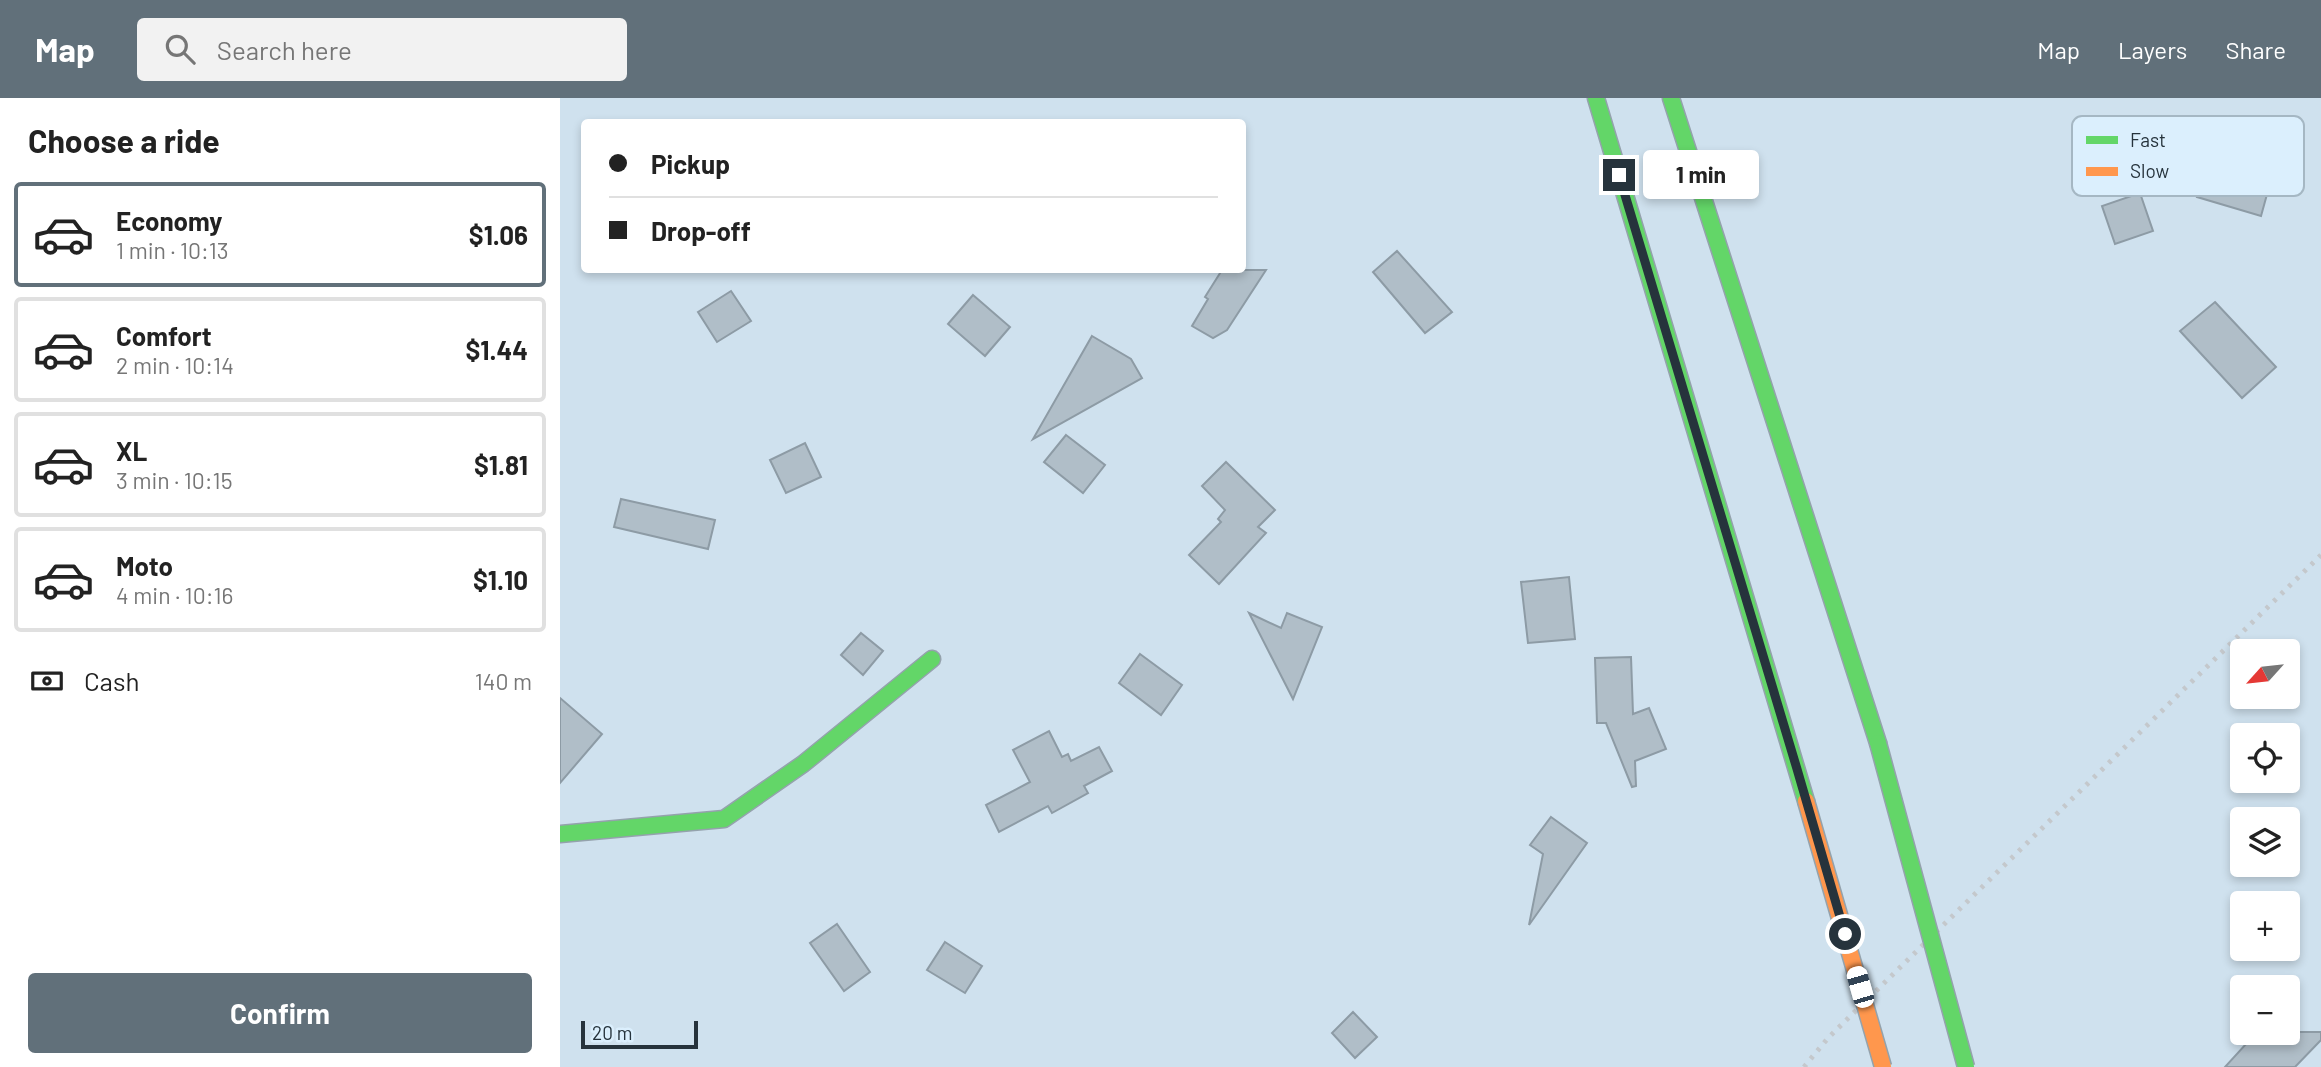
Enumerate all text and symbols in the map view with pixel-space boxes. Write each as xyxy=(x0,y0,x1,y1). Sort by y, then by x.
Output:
search box xyxy=(137,18,627,81)
text: Map xyxy=(35,29,95,69)
icon: search xyxy=(161,30,199,68)
text: Search here xyxy=(217,34,352,65)
text: Map xyxy=(2037,35,2080,64)
text: Layers xyxy=(2118,35,2187,64)
text: Share xyxy=(2225,35,2286,64)
legend xyxy=(2072,116,2304,196)
text: Choose a ride xyxy=(28,121,220,159)
text: Fast xyxy=(2130,128,2166,151)
text: Pickup xyxy=(651,148,730,179)
callout: 1 min xyxy=(1644,150,1759,200)
route end xyxy=(1603,159,1635,191)
text: Slow xyxy=(2130,159,2169,182)
text: 1 min xyxy=(1676,160,1726,188)
icon: car xyxy=(32,203,95,266)
text: Economy xyxy=(116,205,222,236)
text: Drop-off xyxy=(651,215,751,246)
text: $1.06 xyxy=(469,219,528,250)
text: 1 min · 10:13 xyxy=(116,236,229,264)
icon: car xyxy=(32,318,95,381)
text: Comfort xyxy=(116,320,212,351)
text: $1.44 xyxy=(465,334,528,365)
text: 2 min · 10:14 xyxy=(116,351,234,379)
icon: car xyxy=(32,433,95,496)
text: XL xyxy=(116,435,147,466)
text: $1.81 xyxy=(474,449,528,480)
text: 3 min · 10:15 xyxy=(116,466,232,494)
icon: car xyxy=(32,548,95,611)
text: Moto xyxy=(116,550,173,581)
text: $1.10 xyxy=(473,564,528,595)
text: 4 min · 10:16 xyxy=(116,581,233,609)
north arrow xyxy=(2230,639,2300,709)
map controls xyxy=(2230,639,2300,1045)
icon: cash xyxy=(28,662,66,700)
text: Cash xyxy=(84,665,139,696)
text: 140 m xyxy=(475,667,532,695)
button: locate xyxy=(2230,723,2300,793)
button: layers xyxy=(2230,807,2300,877)
button: + xyxy=(2230,891,2300,961)
route start xyxy=(1829,918,1861,950)
car xyxy=(1845,964,1876,1010)
button: Confirm xyxy=(28,973,532,1053)
button: − xyxy=(2230,975,2300,1045)
scale bar xyxy=(581,1018,698,1050)
text: 20 m xyxy=(592,1021,632,1044)

